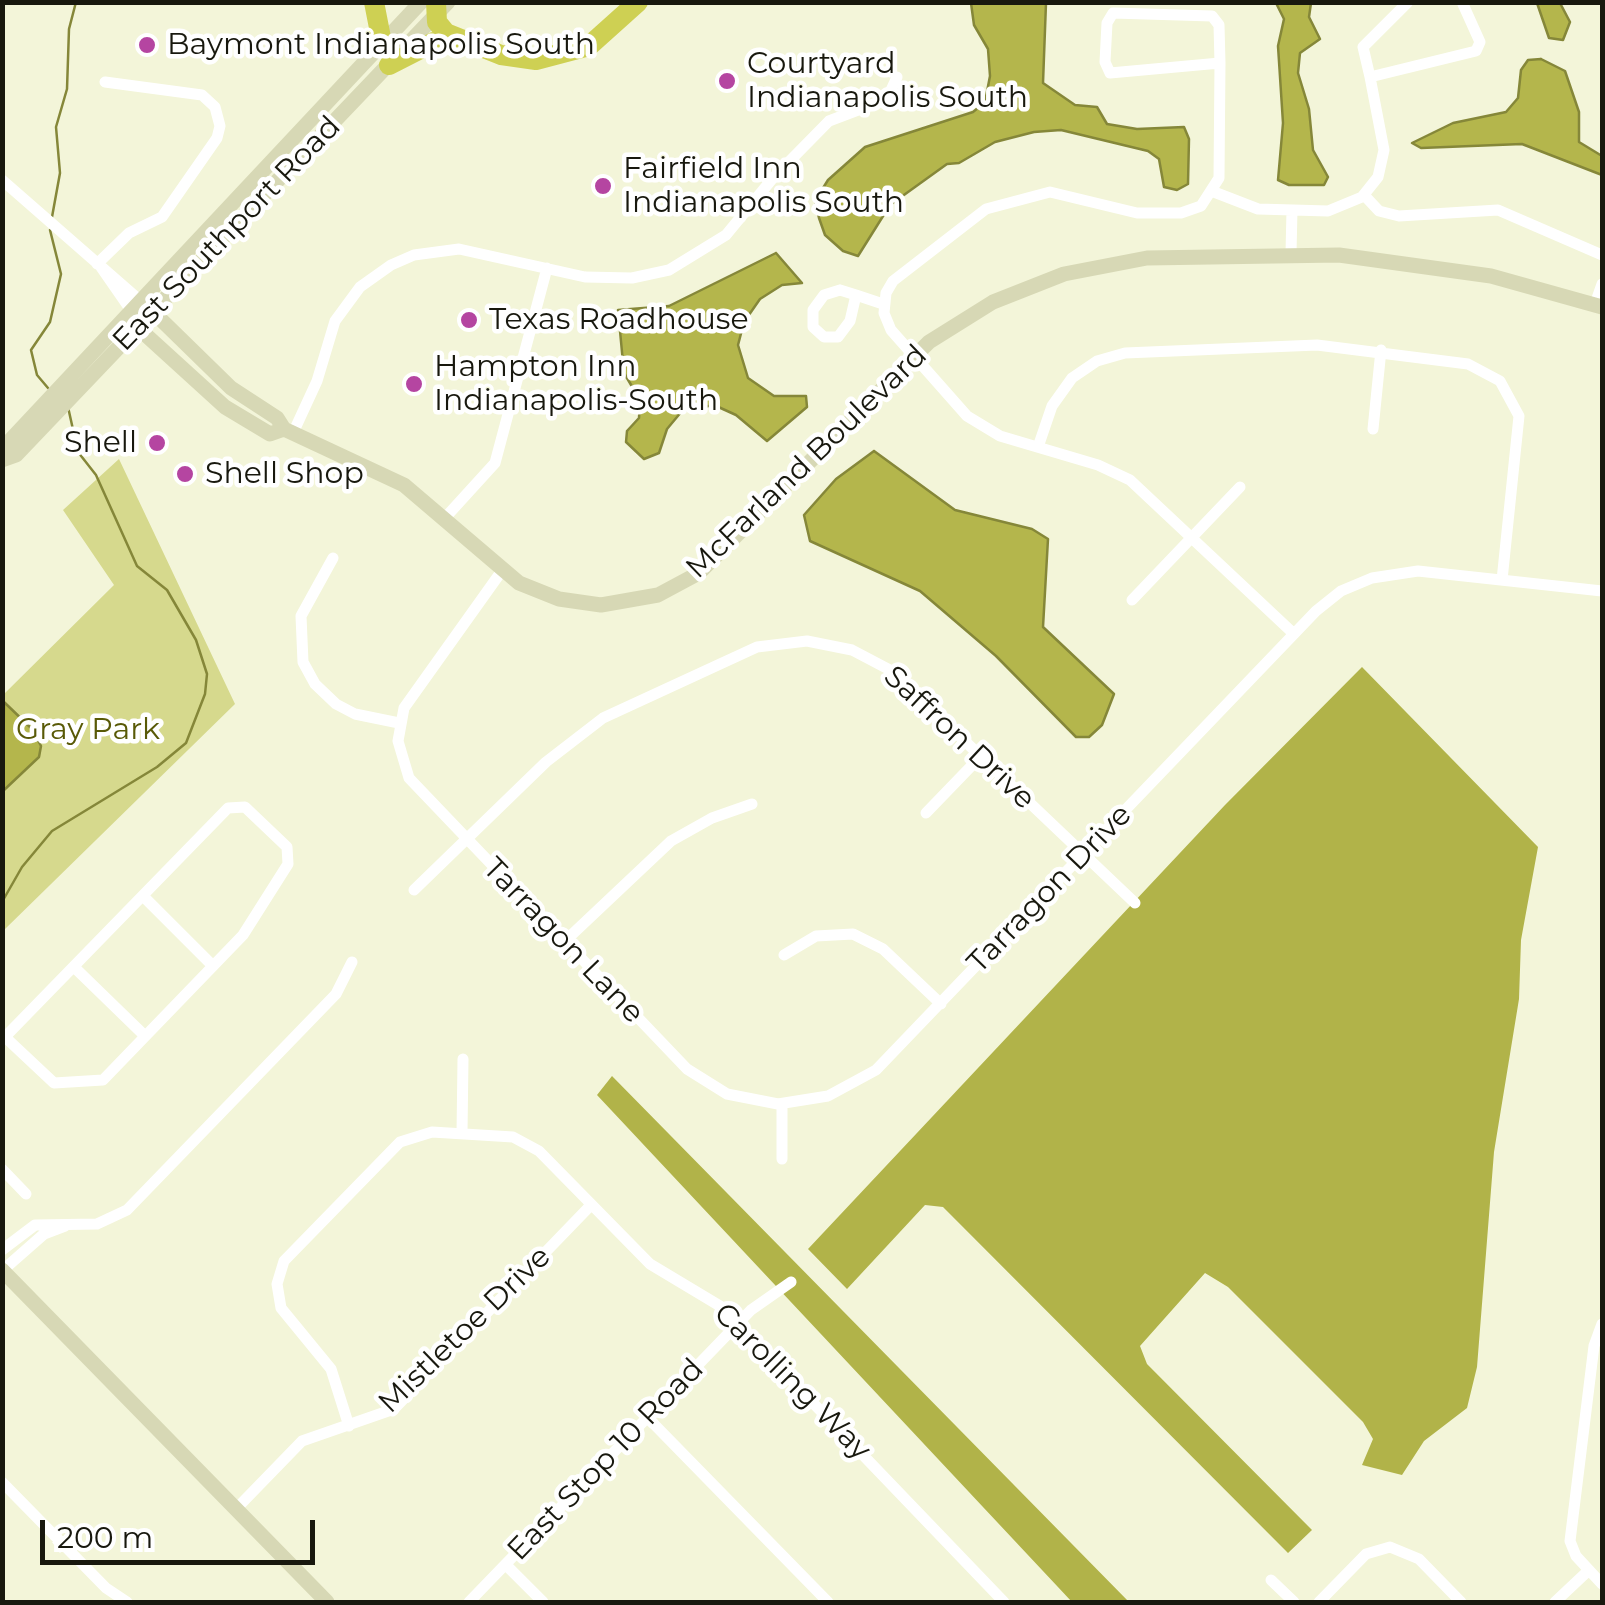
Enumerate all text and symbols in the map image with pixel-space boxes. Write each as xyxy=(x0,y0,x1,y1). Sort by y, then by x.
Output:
place label: Baymont Indianapolis South xyxy=(167,27,595,63)
marker: Baymont Indianapolis South xyxy=(136,34,158,56)
place label: Courtyard Indianapolis South xyxy=(747,46,1028,116)
marker: Courtyard Indianapolis South xyxy=(716,70,738,92)
street label: East Southport Road xyxy=(106,109,348,359)
place label: Fairfield Inn Indianapolis South xyxy=(623,151,904,222)
marker: Fairfield Inn Indianapolis South xyxy=(592,175,614,197)
place label: Texas Roadhouse xyxy=(489,302,749,338)
marker: Texas Roadhouse xyxy=(458,309,480,331)
street label: McFarland Boulevard xyxy=(679,338,935,586)
place label: Hampton Inn Indianapolis-South xyxy=(434,349,718,420)
marker: Hampton Inn Indianapolis-South xyxy=(403,373,425,395)
place label: Shell xyxy=(64,425,137,461)
marker: Shell xyxy=(146,432,168,454)
place label: Shell Shop xyxy=(205,456,364,492)
marker: Shell Shop xyxy=(174,463,196,485)
street label: Saffron Drive xyxy=(876,659,1042,817)
park label: Gray Park xyxy=(16,712,160,748)
street label: Tarragon Drive xyxy=(960,797,1140,981)
street label: Tarragon Lane xyxy=(475,851,651,1031)
street label: Mistletoe Drive xyxy=(372,1239,558,1421)
street label: Carolling Way xyxy=(706,1296,878,1468)
street label: East Stop 10 Road xyxy=(501,1352,711,1568)
scale bar xyxy=(45,1500,320,1562)
text: 200 m xyxy=(57,1519,153,1556)

